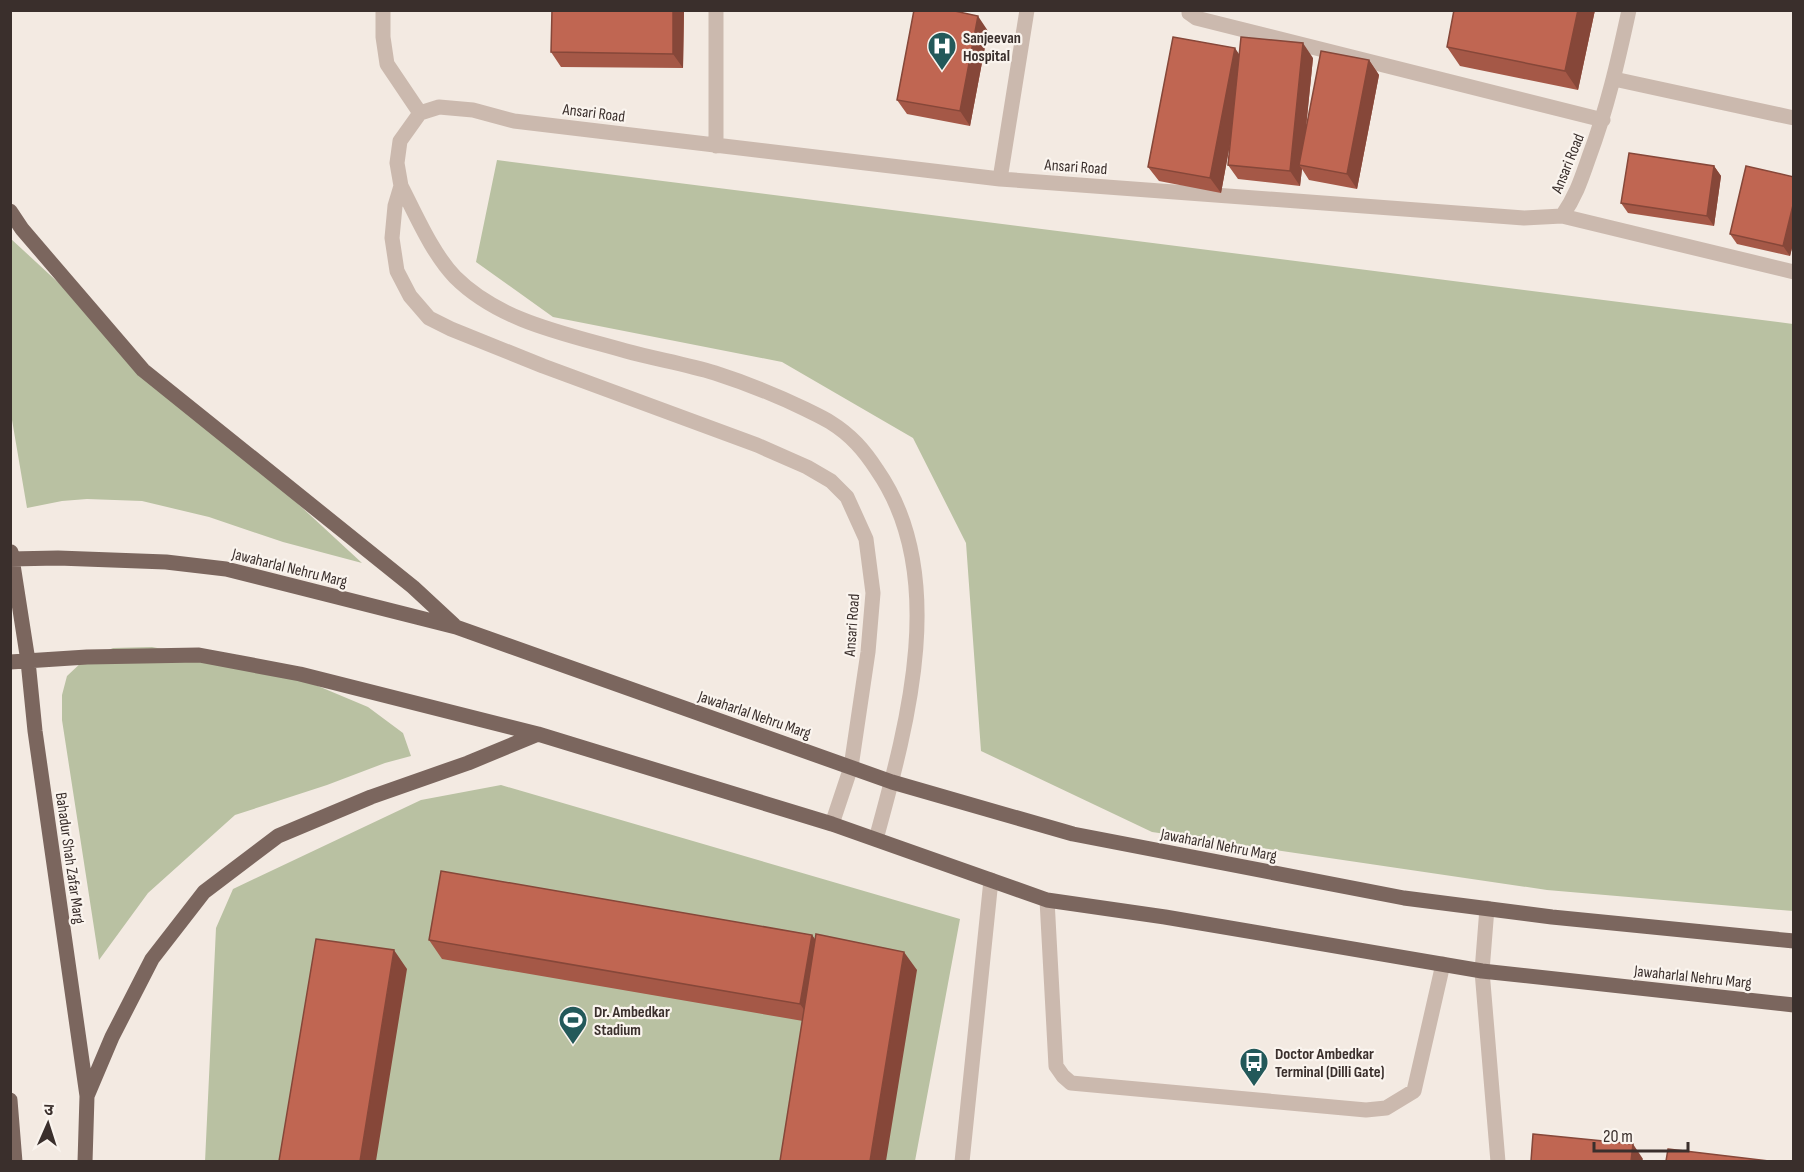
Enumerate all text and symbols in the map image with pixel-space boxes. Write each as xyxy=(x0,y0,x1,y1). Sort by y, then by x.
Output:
place label: Sanjeevan Hospital xyxy=(963,29,1021,66)
hospital icon: Sanjeevan Hospital xyxy=(926,30,958,72)
street label: Ansari Road xyxy=(561,100,626,127)
street label: Ansari Road xyxy=(1547,131,1589,197)
street label: Ansari Road xyxy=(1043,156,1108,179)
street label: Jawaharlal Nehru Marg xyxy=(229,545,349,592)
street label: Ansari Road xyxy=(841,593,864,658)
street label: Jawaharlal Nehru Marg xyxy=(695,687,813,744)
street label: Bahadur Shah Zafar Marg xyxy=(51,791,88,925)
street label: Jawaharlal Nehru Marg xyxy=(1158,825,1278,866)
street label: Jawaharlal Nehru Marg xyxy=(1632,962,1753,993)
place label: Dr. Ambedkar Stadium xyxy=(594,1003,670,1040)
sports icon: Dr. Ambedkar Stadium xyxy=(557,1004,589,1046)
place label: Doctor Ambedkar Terminal (Dilli Gate) xyxy=(1275,1045,1384,1082)
bus stop icon: Doctor Ambedkar Terminal (Dilli Gate) xyxy=(1238,1046,1270,1088)
north arrow xyxy=(18,1094,78,1154)
text: उ xyxy=(44,1101,55,1120)
scale bar xyxy=(1594,1115,1688,1153)
text: 20 m xyxy=(1603,1126,1633,1147)

